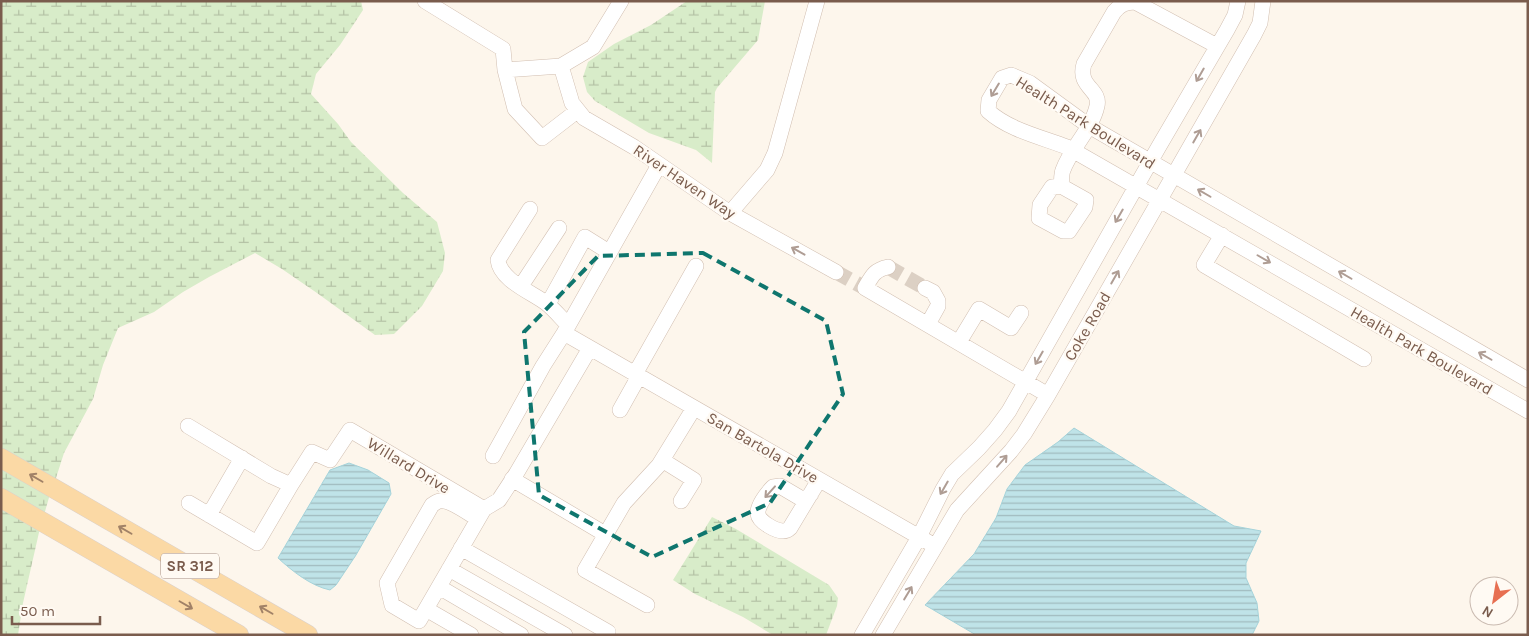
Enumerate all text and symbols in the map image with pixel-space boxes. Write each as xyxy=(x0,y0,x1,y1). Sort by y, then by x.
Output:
one-way arrow xyxy=(1195,68,1205,83)
street label: Health Park Boulevard xyxy=(1012,72,1159,173)
one-way arrow xyxy=(989,82,999,96)
one-way arrow xyxy=(1192,129,1202,143)
street label: River Haven Way xyxy=(630,140,740,223)
one-way arrow xyxy=(1197,188,1212,198)
one-way arrow xyxy=(1114,209,1124,224)
one-way arrow xyxy=(791,246,806,256)
one-way arrow xyxy=(1256,255,1270,265)
one-way arrow xyxy=(1338,269,1352,279)
one-way arrow xyxy=(1111,270,1121,284)
street label: Coke Road xyxy=(1060,288,1115,364)
street label: Health Park Boulevard xyxy=(1347,302,1496,399)
one-way arrow xyxy=(1033,350,1043,364)
one-way arrow xyxy=(1479,350,1493,360)
street label: San Bartola Drive xyxy=(704,408,822,487)
street label: Willard Drive xyxy=(364,433,454,498)
one-way arrow xyxy=(996,455,1008,468)
one-way arrow xyxy=(29,473,44,483)
one-way arrow xyxy=(939,480,948,495)
one-way arrow xyxy=(765,485,776,498)
one-way arrow xyxy=(119,524,133,534)
road number: SR 312 xyxy=(161,554,219,578)
north arrow xyxy=(1469,576,1519,626)
one-way arrow xyxy=(904,586,914,600)
scale bar xyxy=(12,594,100,626)
one-way arrow xyxy=(179,600,193,610)
text: 50 m xyxy=(20,602,55,620)
text: N xyxy=(1479,602,1496,622)
one-way arrow xyxy=(260,605,274,615)

